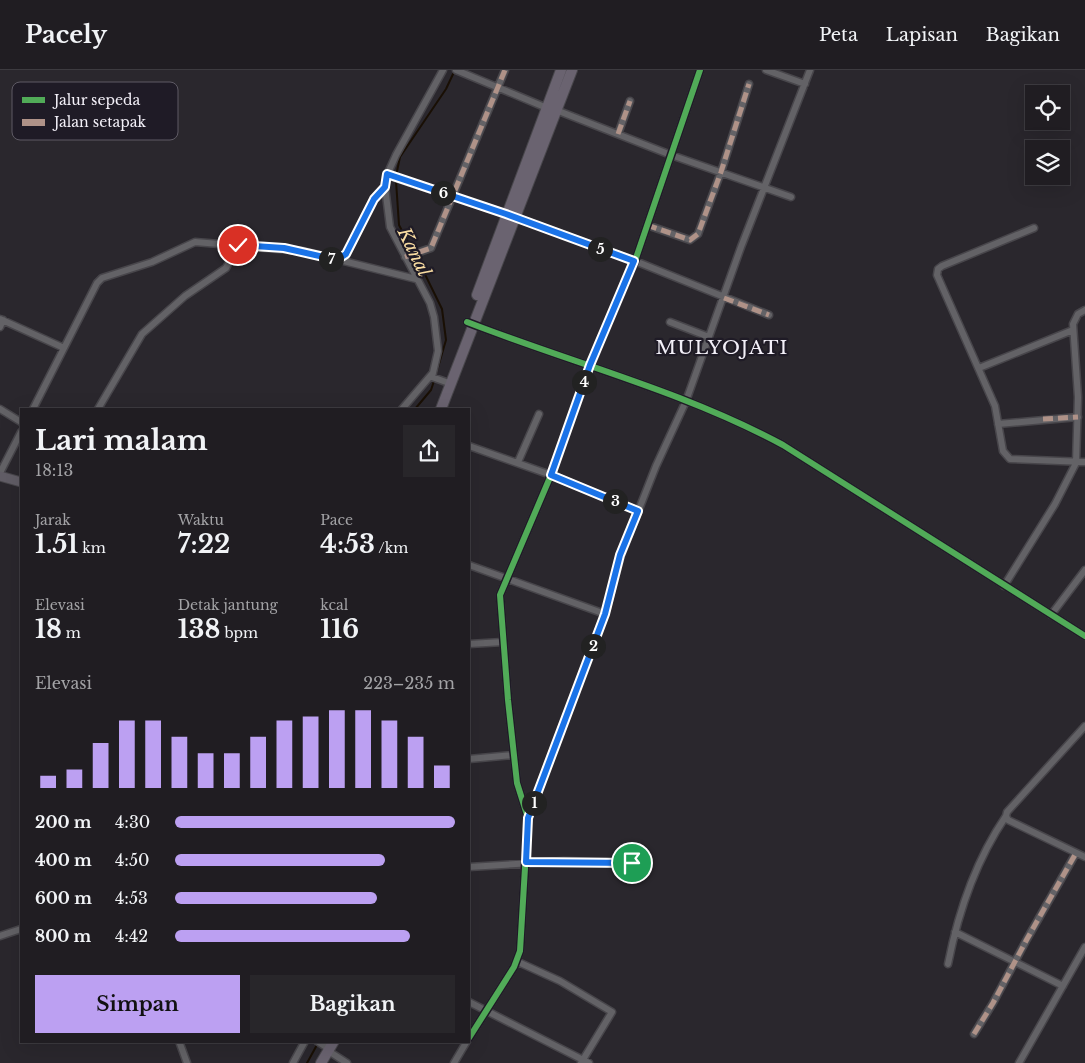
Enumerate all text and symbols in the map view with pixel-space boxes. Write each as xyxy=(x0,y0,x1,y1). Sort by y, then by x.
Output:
text: Pacely xyxy=(25,20,107,49)
text: Peta xyxy=(819,24,858,46)
text: Lapisan xyxy=(886,24,958,46)
text: Bagikan xyxy=(986,24,1060,46)
legend xyxy=(12,82,178,140)
map controls xyxy=(1025,85,1070,185)
button: locate xyxy=(1025,85,1070,130)
text: Jalur sepeda xyxy=(52,91,140,109)
text: Jalan setapak xyxy=(52,113,146,131)
button: layers xyxy=(1025,140,1070,185)
pin: 6 xyxy=(430,180,456,206)
text: 6 xyxy=(439,184,448,202)
water label: Kanal xyxy=(392,223,435,281)
pin xyxy=(217,224,259,266)
icon: check xyxy=(224,231,252,259)
pin: 5 xyxy=(588,236,612,262)
text: 5 xyxy=(596,240,605,258)
pin: 7 xyxy=(318,246,344,272)
text: 7 xyxy=(328,250,335,268)
district label: MULYOJATI xyxy=(655,336,789,359)
pin: 4 xyxy=(572,370,596,394)
text: 4 xyxy=(580,373,589,391)
text: Lari malam xyxy=(35,423,208,458)
button: share xyxy=(403,425,455,477)
text: 18:13 xyxy=(35,460,73,480)
pin: 3 xyxy=(602,488,628,514)
text: 3 xyxy=(611,492,620,510)
text: Jarak xyxy=(35,511,71,529)
text: Waktu xyxy=(178,511,224,529)
text: Pace xyxy=(320,511,353,529)
text: 1.51 xyxy=(35,529,78,560)
text: 7:22 xyxy=(178,529,230,560)
text: 4:53 xyxy=(320,529,375,560)
text: km xyxy=(78,539,106,557)
text: /km xyxy=(375,539,408,557)
text: Elevasi xyxy=(35,596,85,614)
text: Detak jantung xyxy=(178,596,278,614)
text: kcal xyxy=(320,596,348,614)
text: 18 xyxy=(35,614,62,645)
text: 138 xyxy=(178,614,220,645)
text: 116 xyxy=(320,614,359,645)
text: m xyxy=(62,624,81,642)
text: bpm xyxy=(220,624,258,642)
pin: 2 xyxy=(580,634,606,658)
text: 2 xyxy=(589,637,598,655)
text: Elevasi xyxy=(35,673,92,693)
text: 223–235 m xyxy=(363,673,455,693)
pin: 1 xyxy=(522,790,546,816)
text: 1 xyxy=(531,794,538,812)
text: 200 m xyxy=(35,812,92,832)
text: 4:30 xyxy=(115,812,150,832)
pin xyxy=(611,842,653,884)
icon: arrive xyxy=(618,849,646,877)
text: 400 m xyxy=(35,850,92,870)
text: 4:50 xyxy=(115,850,149,870)
text: 600 m xyxy=(35,888,92,908)
text: 4:53 xyxy=(115,888,148,908)
text: 800 m xyxy=(35,926,91,946)
text: 4:42 xyxy=(115,926,148,946)
button: Simpan xyxy=(35,975,240,1033)
button: Bagikan xyxy=(250,975,455,1033)

